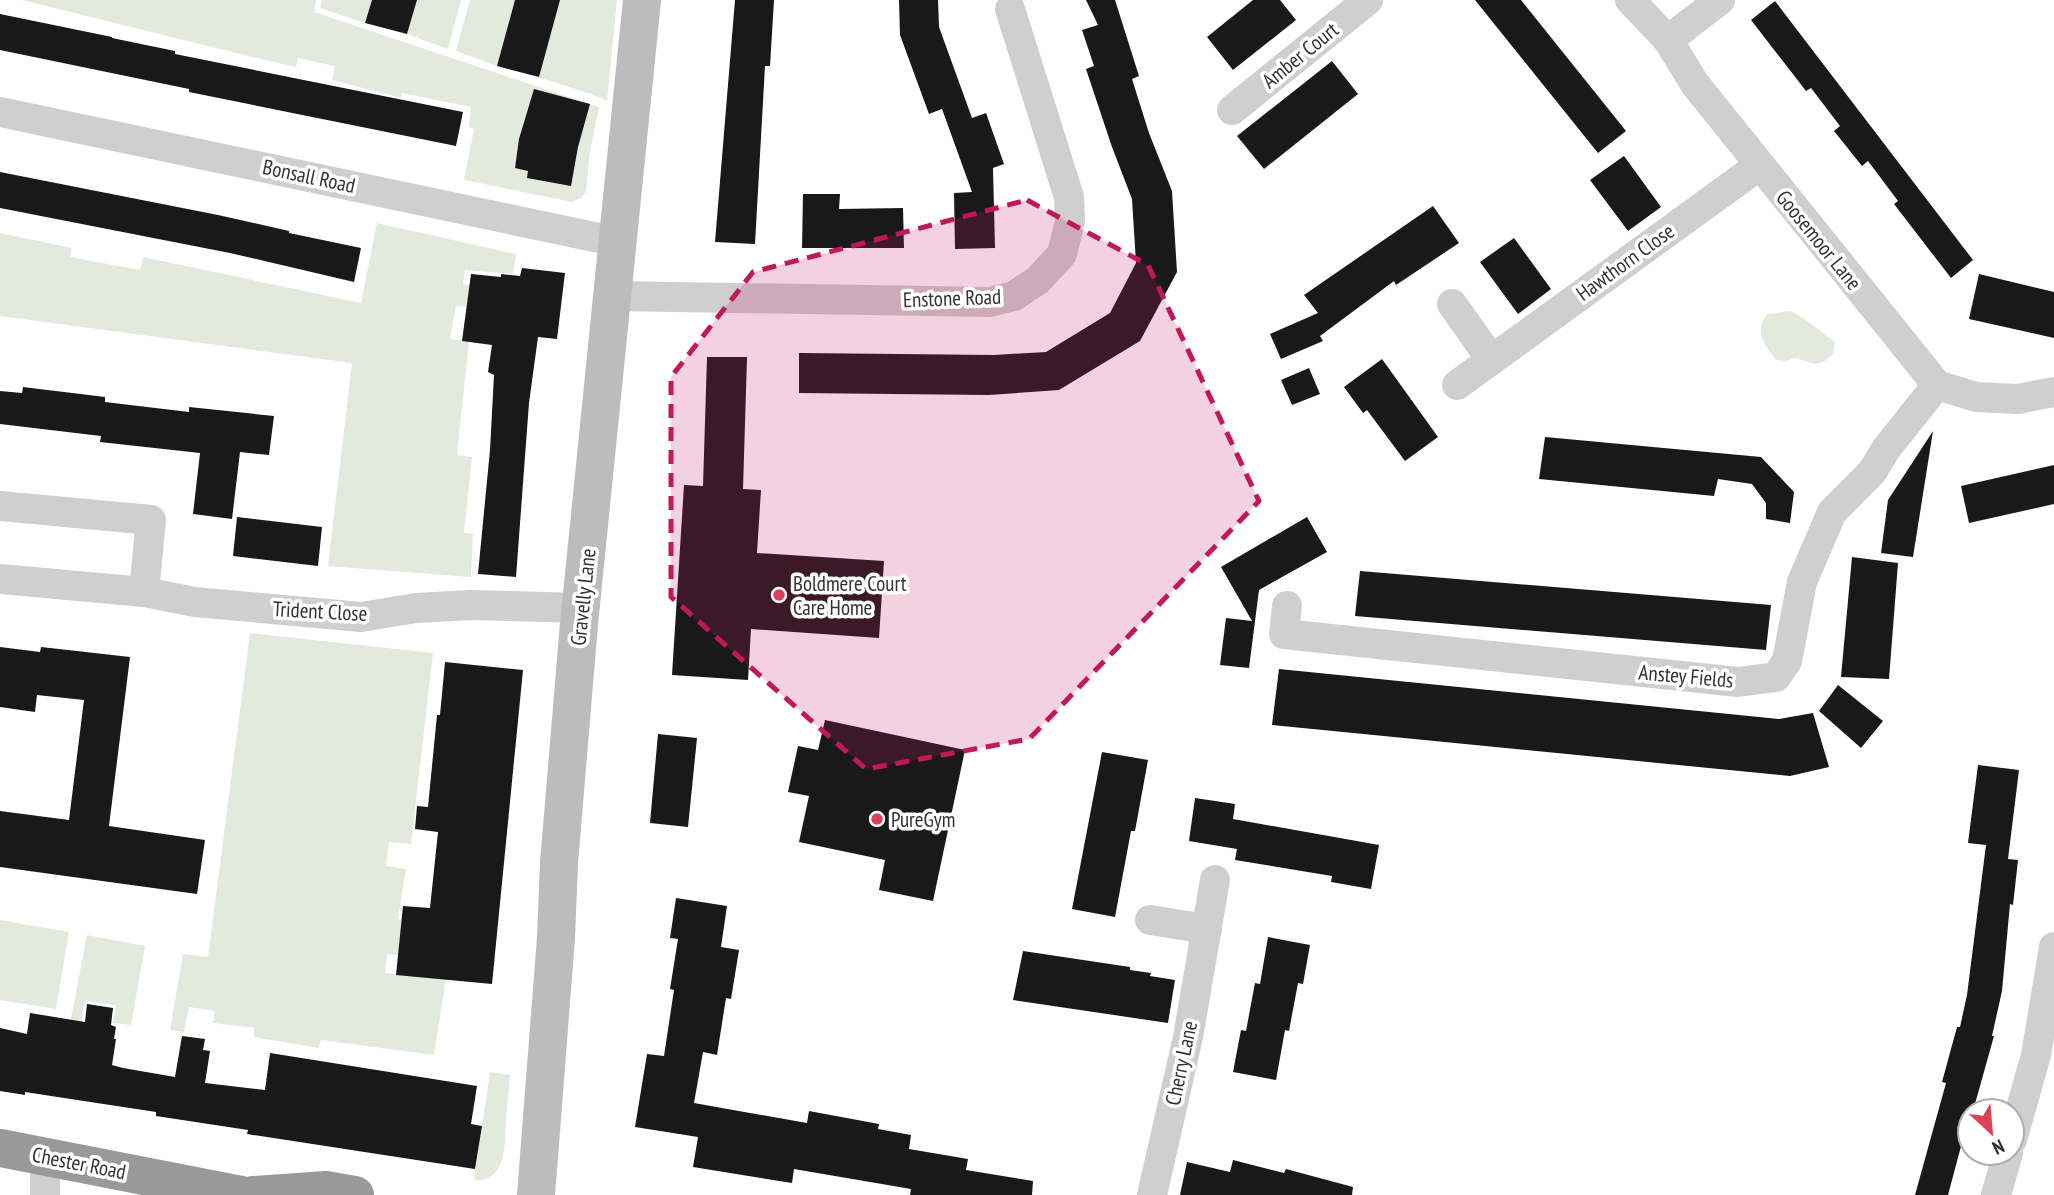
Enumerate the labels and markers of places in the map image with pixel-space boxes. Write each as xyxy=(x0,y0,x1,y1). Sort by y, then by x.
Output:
place label: Boldmere Court Care Home xyxy=(793,570,907,621)
marker: Boldmere Court Care Home xyxy=(771,587,787,603)
place label: PureGym xyxy=(891,806,955,833)
marker: PureGym xyxy=(869,811,885,827)

